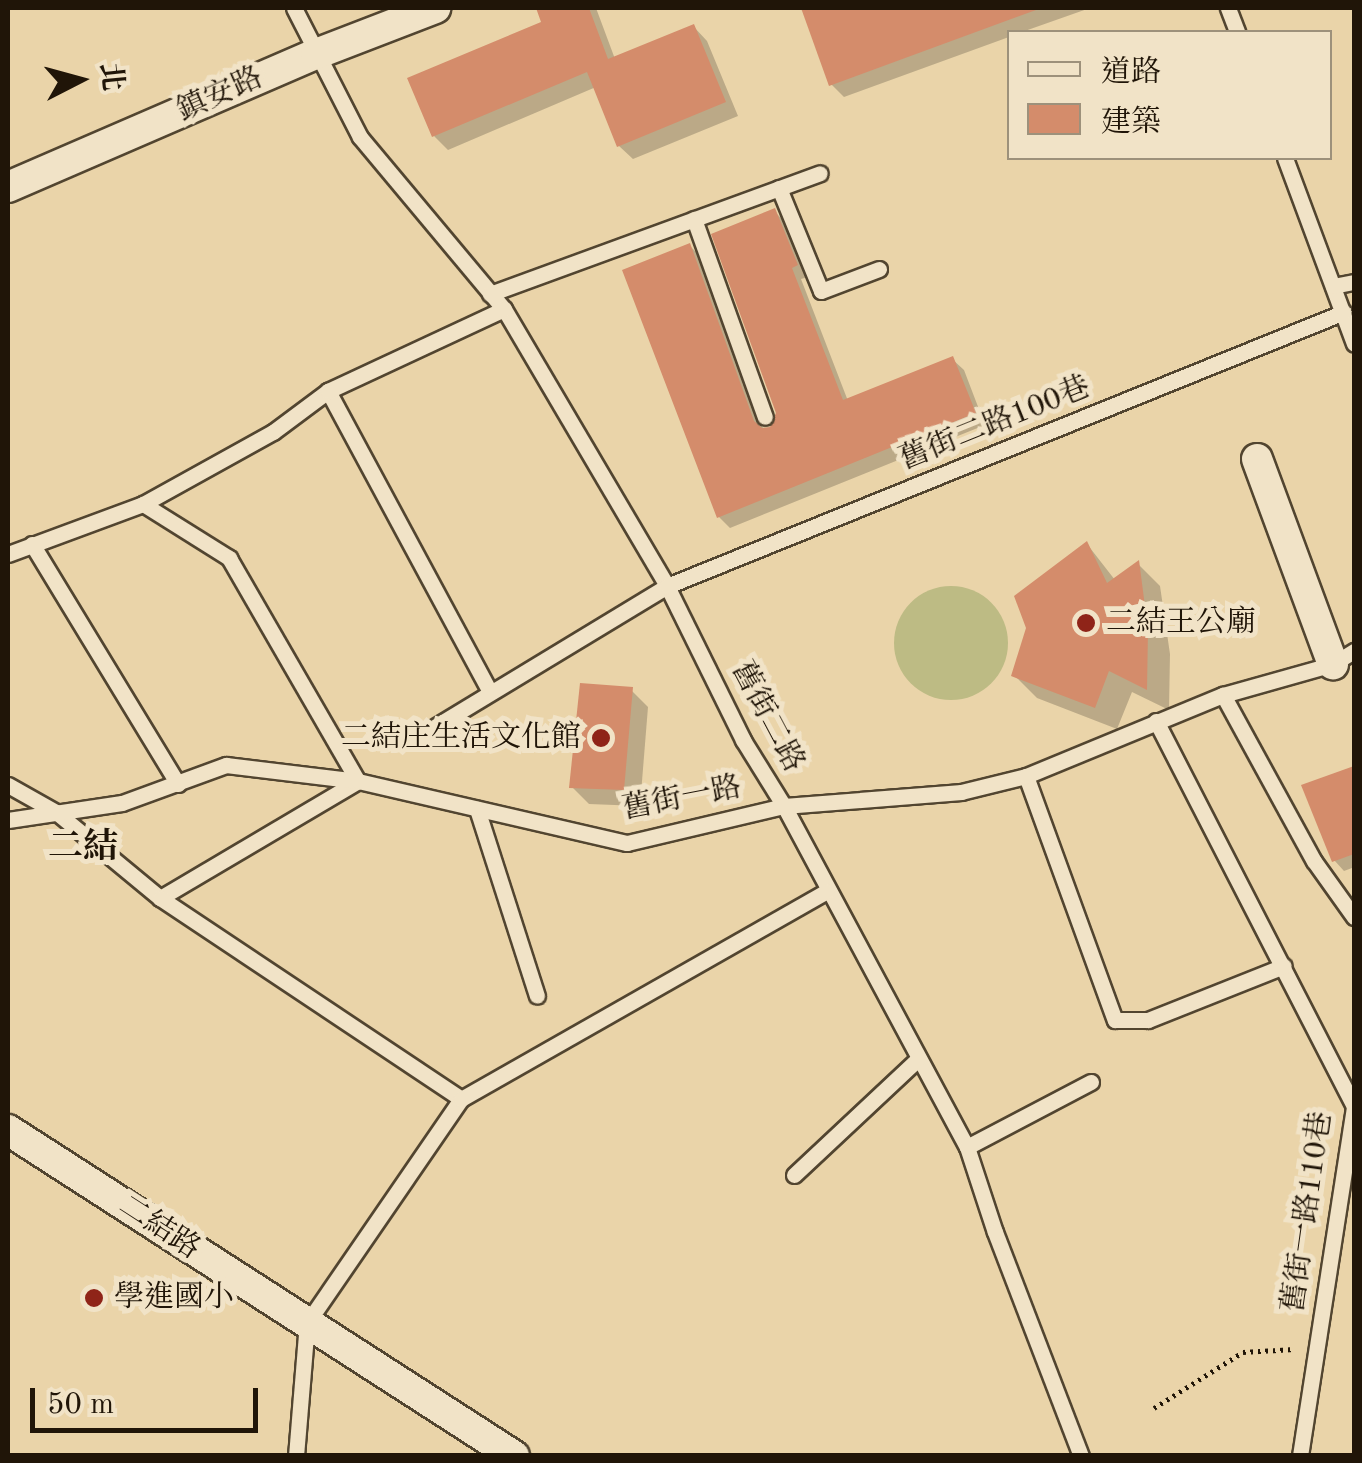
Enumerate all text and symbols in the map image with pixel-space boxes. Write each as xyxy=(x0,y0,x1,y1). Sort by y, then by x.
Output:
north arrow xyxy=(30,30,130,130)
legend xyxy=(1007,30,1332,160)
text: 道路 xyxy=(1101,58,1161,88)
street label: 鎮安路 xyxy=(172,60,268,130)
text: 北 xyxy=(94,61,125,92)
text: 建築 xyxy=(1101,108,1161,138)
street label: 舊街二路100巷 xyxy=(895,369,1095,479)
place label: 二結王公廟 xyxy=(1106,605,1256,641)
marker: 二結王公廟 xyxy=(1075,612,1097,634)
street label: 舊街二路 xyxy=(723,656,811,778)
place label: 二結庄生活文化館 xyxy=(341,720,581,756)
marker: 二結庄生活文化館 xyxy=(590,727,612,749)
street label: 舊街一路 xyxy=(620,770,744,828)
district label: 二結 xyxy=(48,827,118,869)
street label: 舊街一路110巷 xyxy=(1276,1109,1340,1315)
street label: 二結路 xyxy=(111,1188,207,1268)
place label: 學進國小 xyxy=(114,1280,234,1316)
marker: 學進國小 xyxy=(83,1287,105,1309)
scale bar xyxy=(35,1368,262,1430)
text: 50 m xyxy=(47,1390,114,1420)

